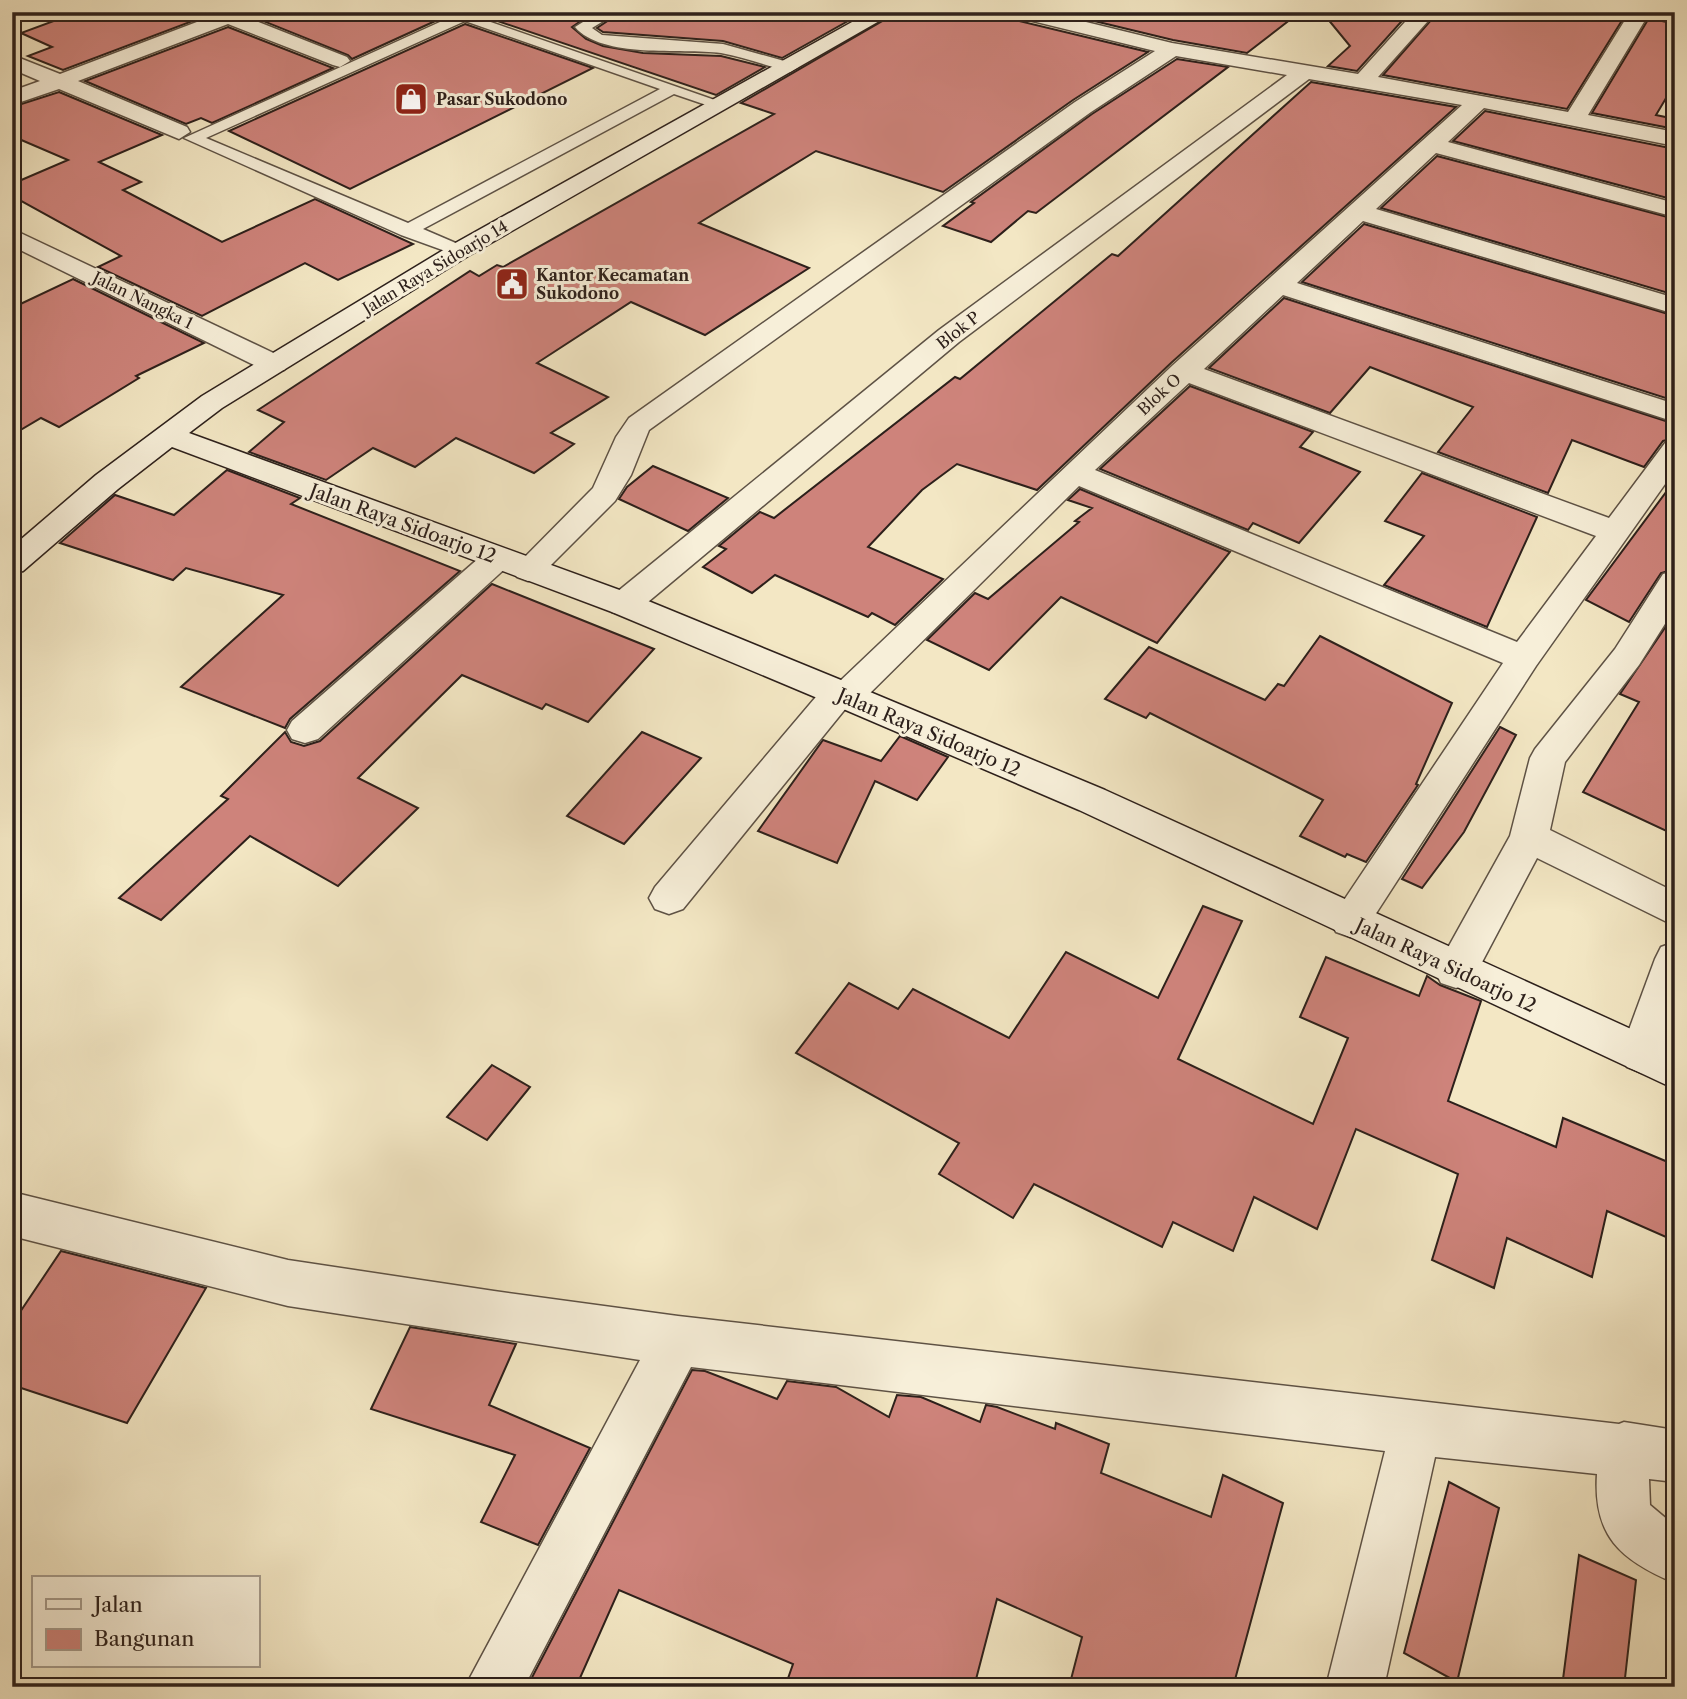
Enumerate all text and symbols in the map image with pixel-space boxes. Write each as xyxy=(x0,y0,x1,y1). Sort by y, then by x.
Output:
shop icon: Pasar Sukodono xyxy=(392,80,430,118)
place label: Pasar Sukodono xyxy=(436,89,567,109)
street label: Jalan Raya Sidoarjo 14 xyxy=(356,216,511,320)
public building icon: Kantor Kecamatan Sukodono xyxy=(493,265,531,303)
place label: Kantor Kecamatan Sukodono xyxy=(536,265,689,303)
street label: Jalan Nangka 1 xyxy=(87,266,197,333)
street label: Blok P xyxy=(932,307,984,353)
street label: Blok O xyxy=(1133,369,1185,419)
street label: Jalan Raya Sidoarjo 12 xyxy=(304,478,499,568)
street label: Jalan Raya Sidoarjo 12 xyxy=(831,682,1024,782)
street label: Jalan Raya Sidoarjo 12 xyxy=(1349,912,1540,1018)
legend xyxy=(32,1576,259,1668)
text: Jalan xyxy=(91,1592,143,1617)
text: Bangunan xyxy=(94,1626,194,1651)

